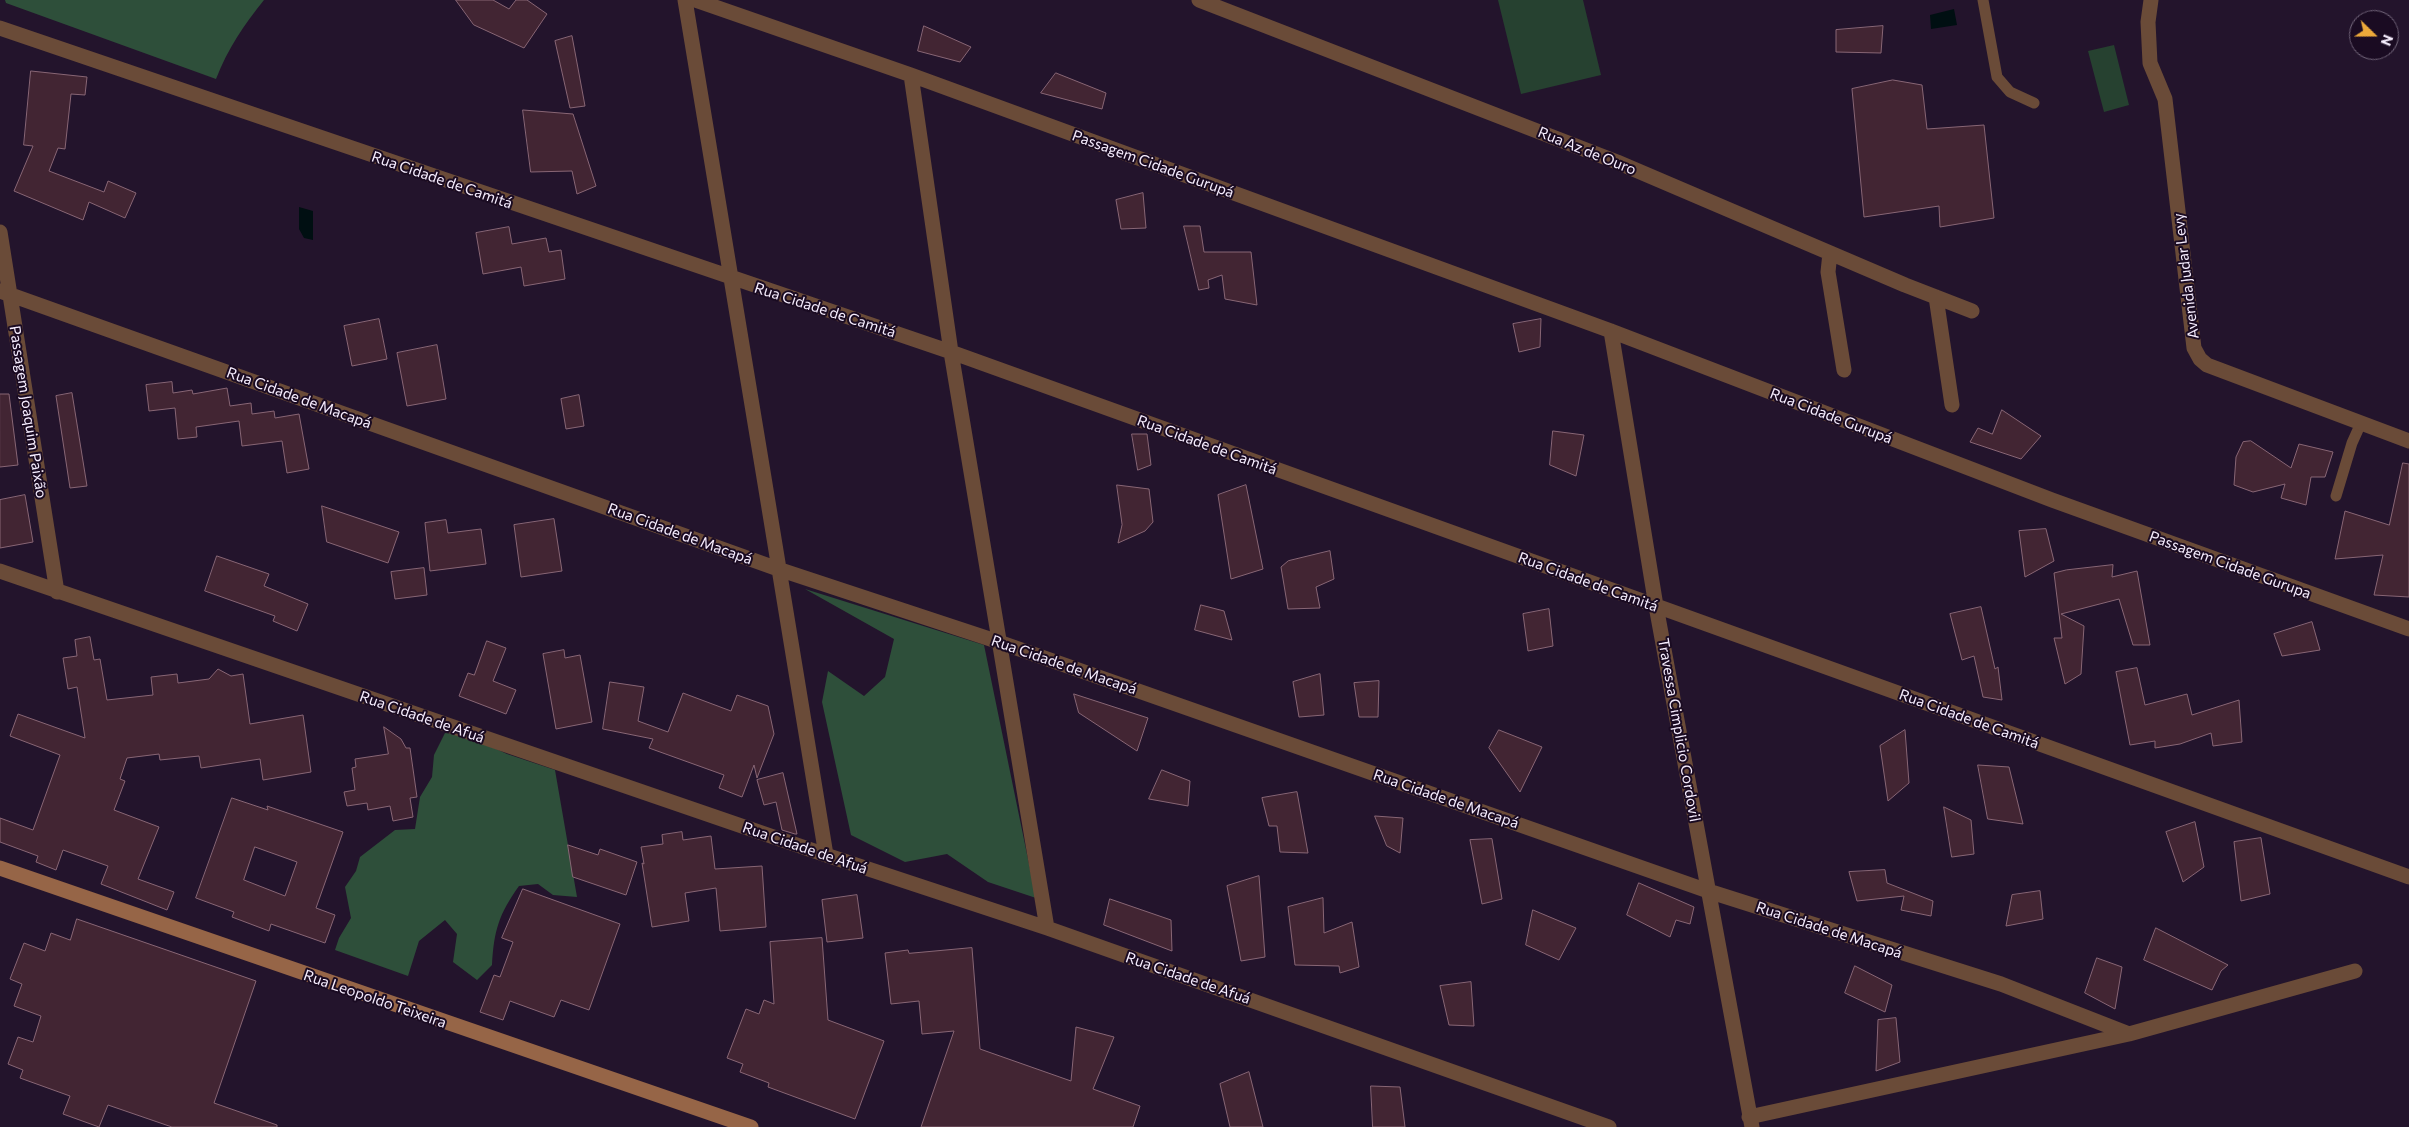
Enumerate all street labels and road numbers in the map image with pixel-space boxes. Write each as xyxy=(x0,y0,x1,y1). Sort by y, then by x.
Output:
street label: Rua Az de Ouro xyxy=(1535,123,1639,179)
street label: Passagem Cidade Gurupá xyxy=(1070,126,1236,202)
street label: Rua Cidade de Camitá xyxy=(369,147,515,213)
street label: Avenida Judar Levy xyxy=(2169,212,2203,340)
street label: Rua Cidade de Camitá xyxy=(752,279,898,341)
street label: Passagem Joaquim Paixão xyxy=(5,324,51,500)
street label: Rua Cidade de Macapá xyxy=(224,363,374,433)
street label: Rua Cidade Gurupá xyxy=(1767,384,1895,448)
street label: Rua Cidade de Camitá xyxy=(1135,411,1279,479)
street label: Rua Cidade de Macapá xyxy=(605,499,755,569)
street label: Passagem Cidade Gurupa xyxy=(2147,527,2313,603)
street label: Rua Cidade de Camitá xyxy=(1516,548,1660,616)
street label: Rua Cidade de Macapá xyxy=(989,632,1139,698)
street label: Travessa Cimplicio Cordovil xyxy=(1654,637,1704,823)
street label: Rua Cidade de Camitá xyxy=(1897,685,2041,753)
street label: Rua Cidade de Afuá xyxy=(357,687,487,747)
street label: Rua Cidade de Macapá xyxy=(1371,766,1521,832)
street label: Rua Cidade de Afuá xyxy=(740,818,870,878)
street label: Rua Cidade de Macapá xyxy=(1754,898,1904,962)
street label: Rua Cidade de Afuá xyxy=(1123,948,1253,1008)
street label: Rua Leopoldo Teixeira xyxy=(301,966,449,1032)

